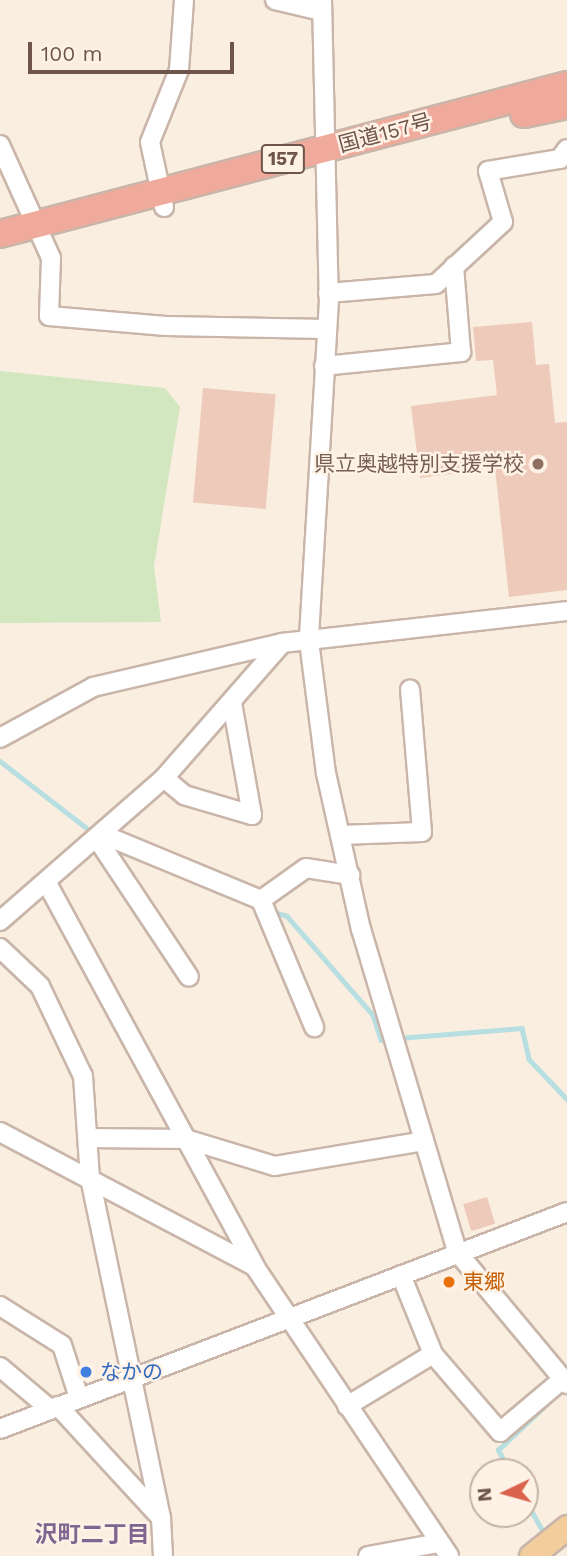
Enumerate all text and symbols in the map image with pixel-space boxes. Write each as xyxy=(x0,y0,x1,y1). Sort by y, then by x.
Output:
scale bar xyxy=(32,28,238,72)
text: 100 m xyxy=(41,41,103,66)
street label: 国道157号 xyxy=(336,109,434,157)
road number: 157 xyxy=(260,144,306,174)
place label: 県立奥越特別支援学校 xyxy=(314,451,524,477)
marker: 県立奥越特別支援学校 xyxy=(530,456,546,472)
place label: 東郷 xyxy=(463,1269,505,1295)
marker: 東郷 xyxy=(441,1274,457,1290)
place label: なかの xyxy=(100,1359,163,1385)
marker: なかの xyxy=(78,1364,94,1380)
north arrow xyxy=(469,1458,539,1528)
text: N xyxy=(473,1487,497,1503)
district label: 沢町二丁目 xyxy=(35,1521,149,1549)

